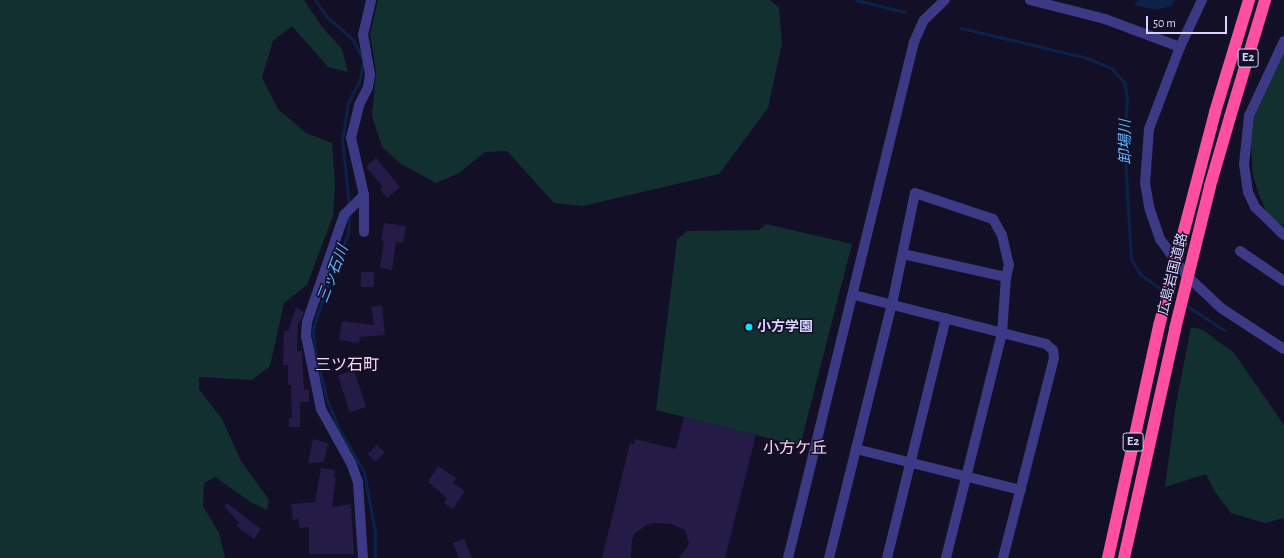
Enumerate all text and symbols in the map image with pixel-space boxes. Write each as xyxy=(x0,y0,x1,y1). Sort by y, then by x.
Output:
scale bar xyxy=(1148,8,1229,34)
text: 50 m xyxy=(1153,17,1176,29)
road number: E2 xyxy=(1237,47,1259,69)
water label: 卸場川 xyxy=(1117,120,1135,164)
street label: 広島岩国道路 xyxy=(1155,231,1191,317)
water label: 三ッ石川 xyxy=(314,243,352,305)
place label: 小方学園 xyxy=(757,319,813,335)
marker: 小方学園 xyxy=(744,322,754,332)
district label: 三ツ石町 xyxy=(315,355,379,375)
road number: E2 xyxy=(1122,431,1144,453)
district label: 小方ケ丘 xyxy=(763,438,827,458)

